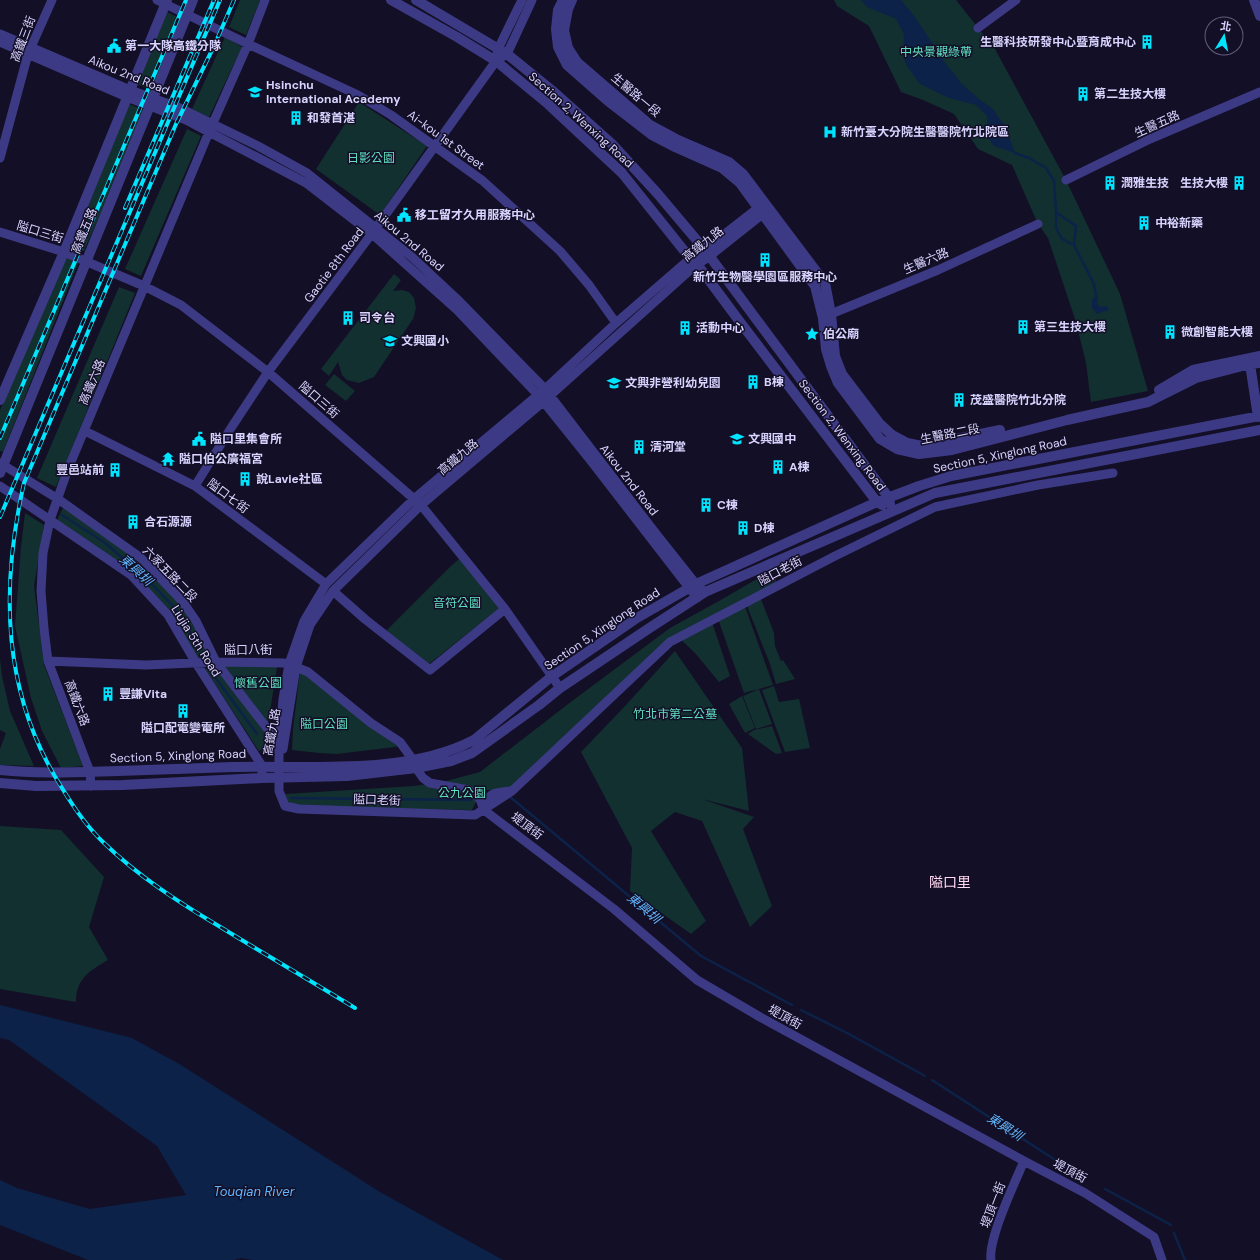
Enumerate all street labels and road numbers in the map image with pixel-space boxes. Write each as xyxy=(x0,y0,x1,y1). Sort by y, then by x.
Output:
street label: 高鐵三街 xyxy=(7,14,39,64)
street label: Aikou 2nd Road xyxy=(86,51,172,99)
street label: Section 2, Wenxing Road xyxy=(525,69,637,171)
street label: 生醫路一段 xyxy=(608,70,664,120)
street label: Ai-kou 1st Street xyxy=(404,107,488,174)
street label: 生醫五路 xyxy=(1132,107,1182,141)
street label: 高鐵五路 xyxy=(68,206,100,256)
street label: Aikou 2nd Road xyxy=(371,207,447,275)
street label: 隘口三街 xyxy=(15,217,65,247)
street label: 高鐵九路 xyxy=(679,223,727,265)
street label: Gaotie 8th Road xyxy=(300,224,368,306)
street label: 生醫六路 xyxy=(901,244,951,278)
street label: 高鐵六路 xyxy=(75,357,109,407)
street label: Section 2, Wenxing Road xyxy=(795,376,889,494)
street label: 隘口三街 xyxy=(296,378,342,422)
street label: 生醫路二段 xyxy=(919,420,981,448)
street label: Section 5, Xinglong Road xyxy=(932,433,1068,477)
street label: 高鐵九路 xyxy=(434,435,482,479)
street label: Aikou 2nd Road xyxy=(596,441,662,519)
street label: 隘口七街 xyxy=(204,475,252,517)
street label: 六家五路二段 xyxy=(139,543,201,605)
street label: 隘口老街 xyxy=(755,553,805,589)
street label: Section 5, Xinglong Road xyxy=(541,584,663,674)
street label: Liujia 5th Road xyxy=(168,602,224,680)
street label: 隘口八街 xyxy=(224,642,272,658)
street label: 高鐵六路 xyxy=(61,678,93,728)
street label: 高鐵九路 xyxy=(260,707,284,757)
street label: Section 5, Xinglong Road xyxy=(110,746,246,766)
street label: 隘口老街 xyxy=(353,791,401,809)
street label: 堤頂街 xyxy=(508,809,546,843)
street label: 堤頂街 xyxy=(765,1001,805,1033)
street label: 堤頂街 xyxy=(1050,1155,1090,1187)
street label: 堤頂一街 xyxy=(977,1180,1009,1230)

